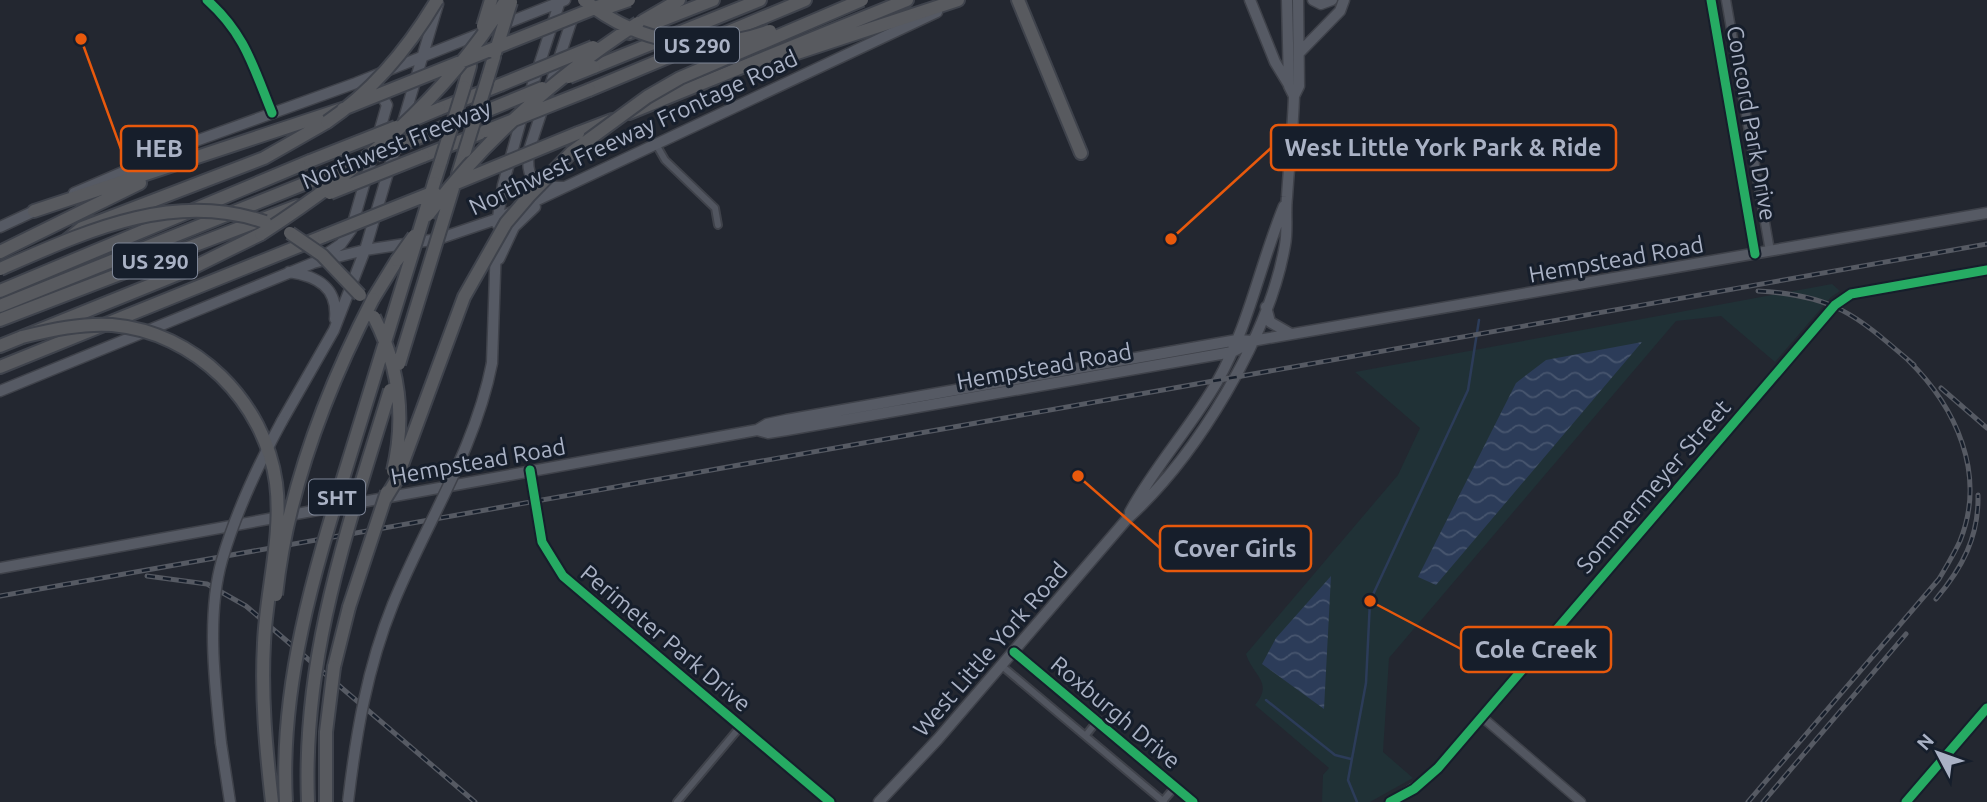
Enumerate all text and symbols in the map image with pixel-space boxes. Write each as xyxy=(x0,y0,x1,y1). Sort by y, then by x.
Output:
street label: Concord Park Drive xyxy=(1723,24,1781,222)
road number: US 290 xyxy=(655,28,739,62)
street label: Northwest Freeway Frontage Road xyxy=(465,45,801,219)
street label: Northwest Freeway xyxy=(298,95,494,193)
callout: West Little York Park & Ride xyxy=(1271,125,1616,170)
callout: HEB xyxy=(121,126,197,171)
text: West Little York Park & Ride xyxy=(1284,134,1602,161)
text: HEB xyxy=(135,135,183,162)
street label: Hempstead Road xyxy=(1527,231,1705,287)
road number: US 290 xyxy=(113,244,197,278)
street label: Hempstead Road xyxy=(955,338,1133,394)
street label: Sommermeyer Street xyxy=(1571,394,1735,578)
street label: Hempstead Road xyxy=(389,433,567,489)
road number: SHT xyxy=(309,480,365,514)
callout: Cover Girls xyxy=(1160,526,1311,571)
text: Cover Girls xyxy=(1174,535,1297,562)
street label: West Little York Road xyxy=(908,557,1072,741)
street label: Perimeter Park Drive xyxy=(576,560,756,716)
callout: Cole Creek xyxy=(1461,627,1611,672)
text: Cole Creek xyxy=(1475,636,1598,663)
street label: Roxburgh Drive xyxy=(1047,651,1185,773)
north arrow xyxy=(1903,718,1973,788)
text: N xyxy=(1912,729,1938,754)

